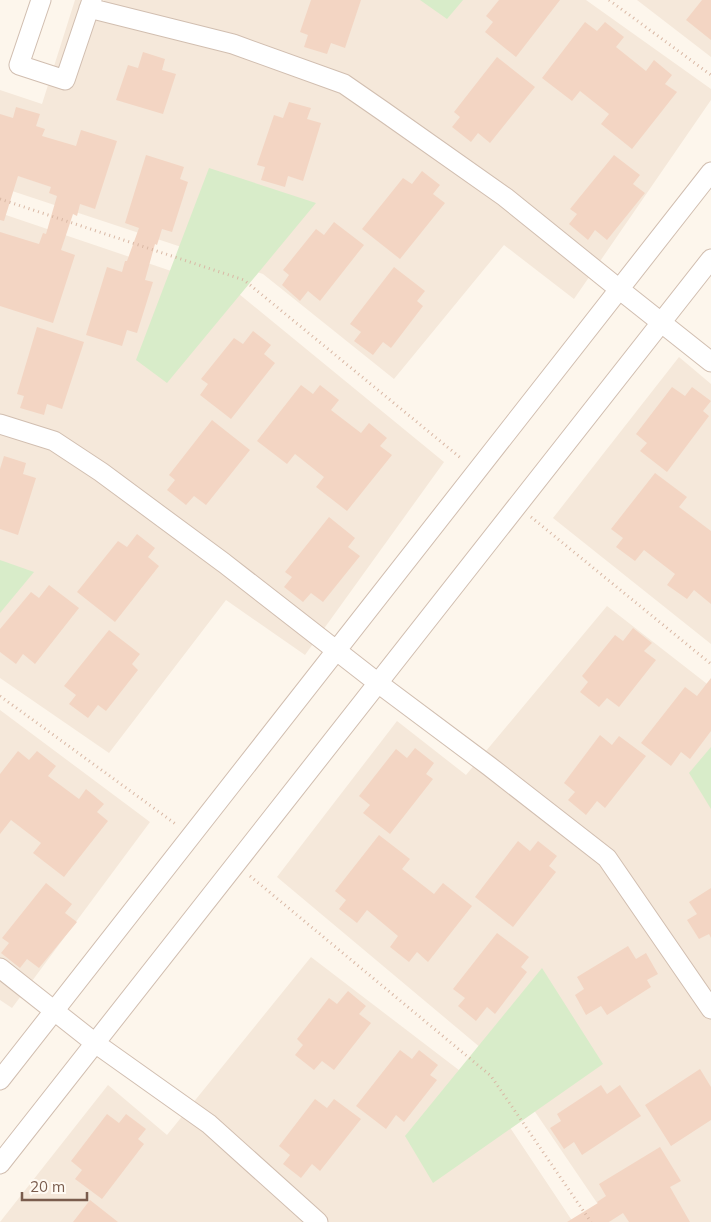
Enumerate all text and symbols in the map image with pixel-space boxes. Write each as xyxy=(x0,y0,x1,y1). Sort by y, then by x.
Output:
scale bar xyxy=(22,1170,88,1202)
text: 20 m xyxy=(30,1177,65,1196)

